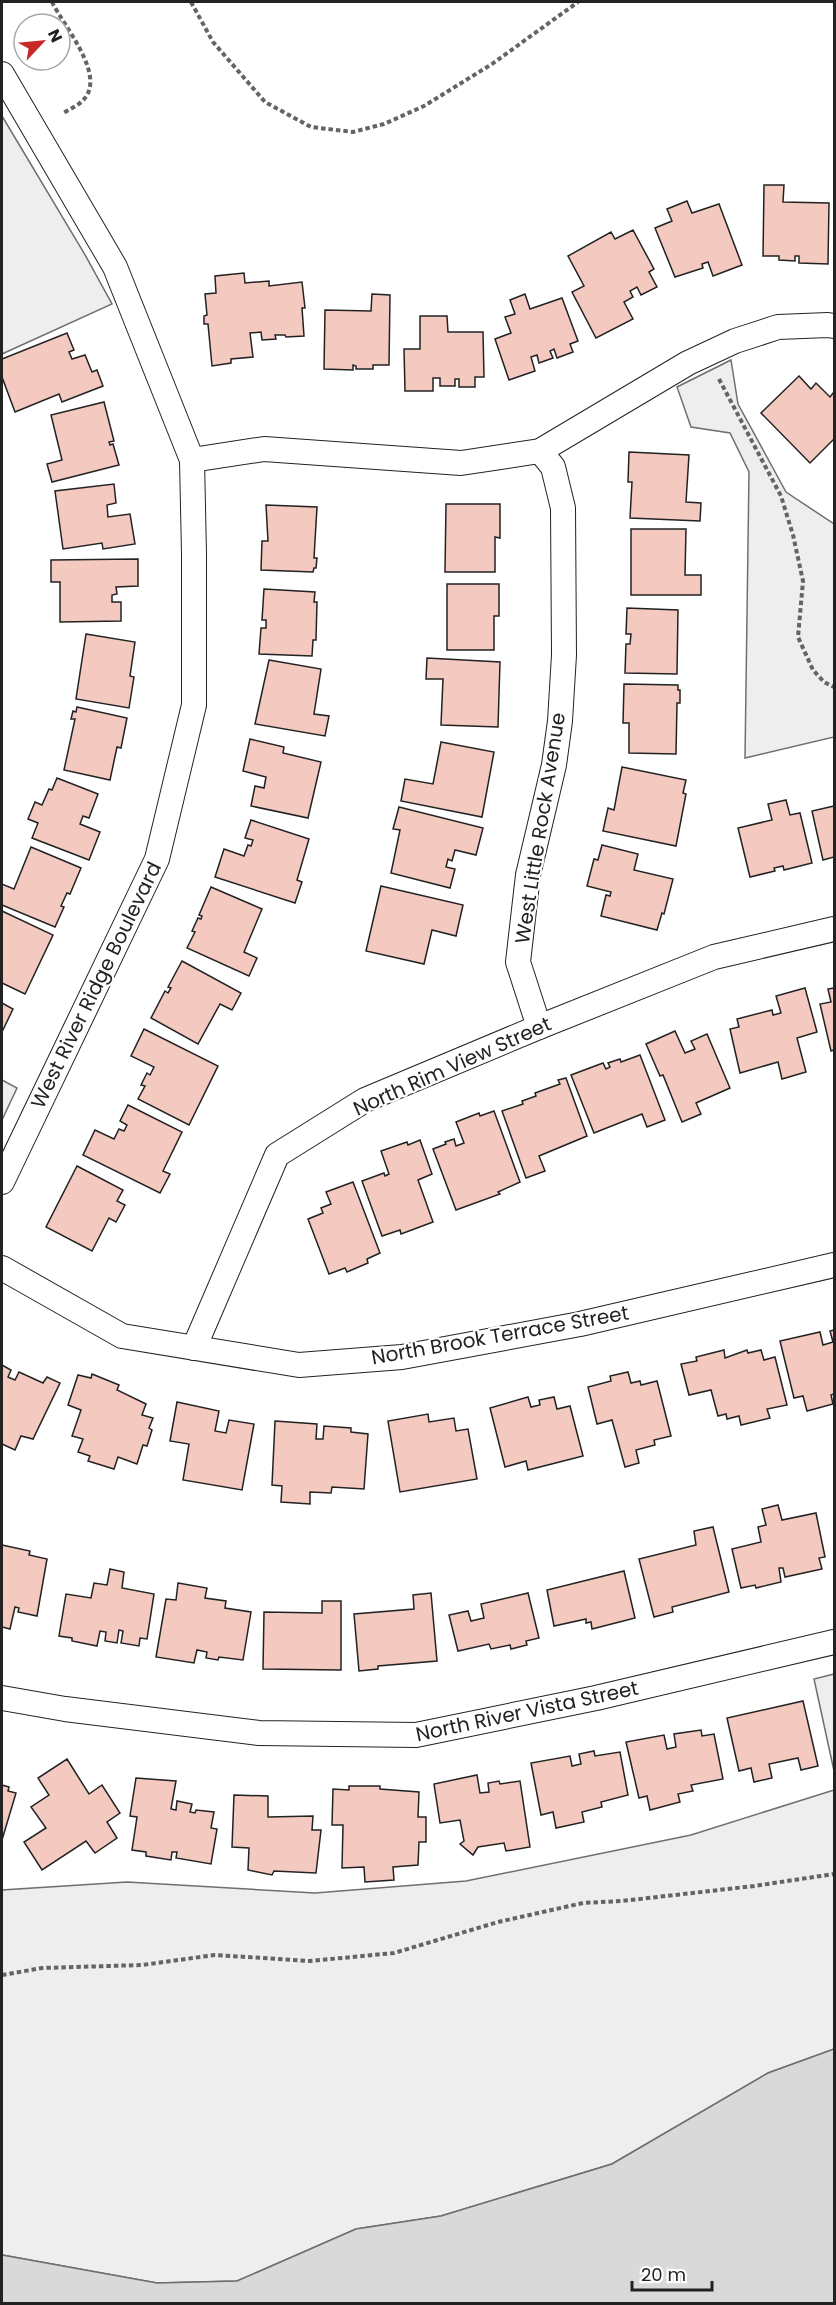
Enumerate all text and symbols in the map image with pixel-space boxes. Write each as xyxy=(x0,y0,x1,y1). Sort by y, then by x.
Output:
north arrow xyxy=(12,12,72,72)
text: N xyxy=(42,25,68,46)
street label: West Little Rock Avenue xyxy=(508,710,572,946)
street label: West River Ridge Boulevard xyxy=(24,857,168,1113)
street label: North Rim View Street xyxy=(349,1010,555,1122)
street label: North Brook Terrace Street xyxy=(369,1299,631,1371)
street label: North River Vista Street xyxy=(413,1674,641,1748)
scale bar xyxy=(632,2254,712,2292)
text: 20 m xyxy=(641,2262,686,2287)

